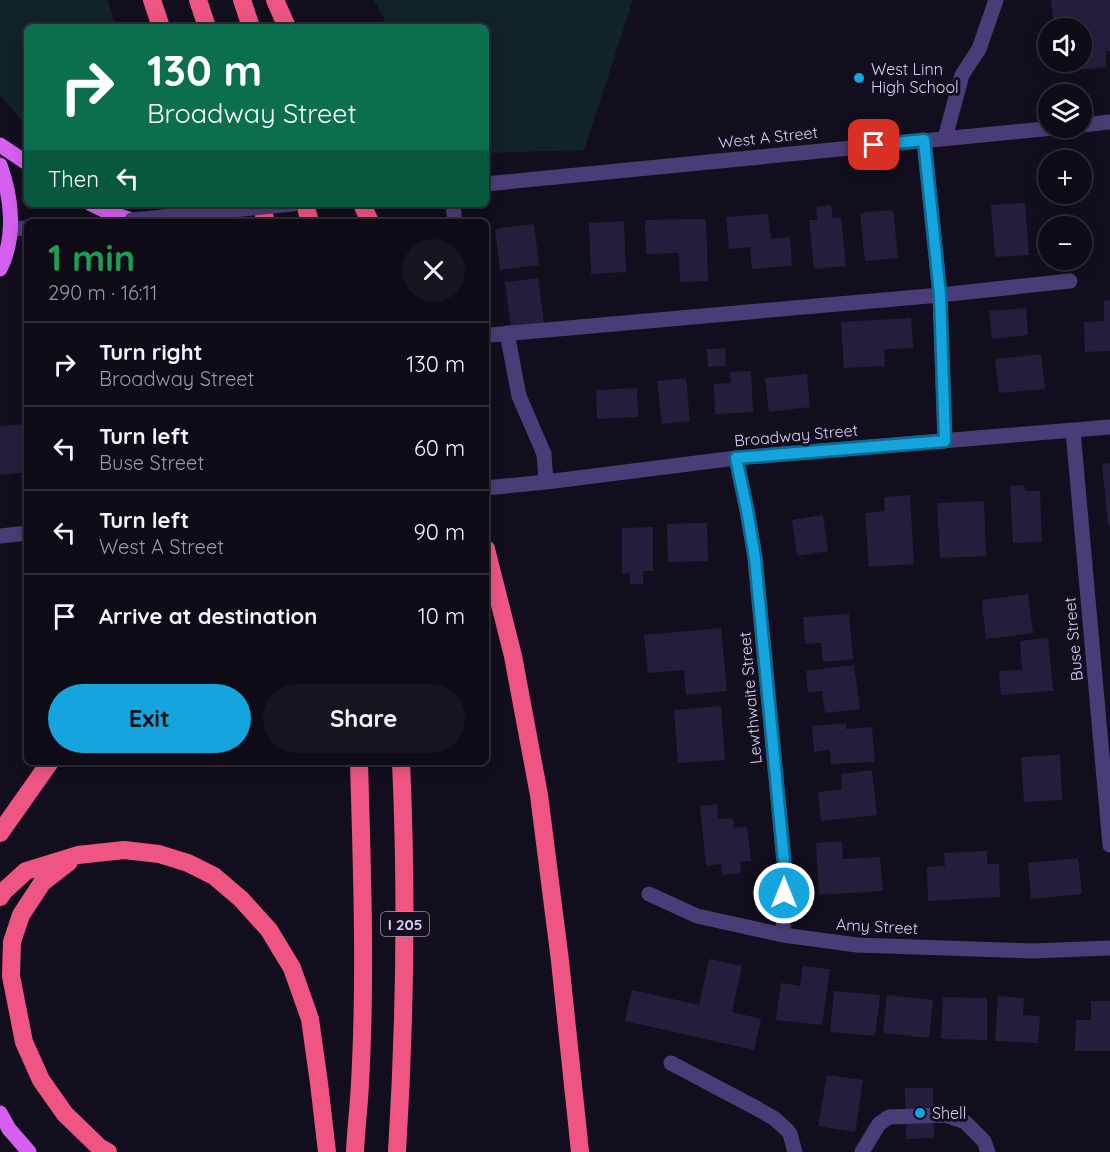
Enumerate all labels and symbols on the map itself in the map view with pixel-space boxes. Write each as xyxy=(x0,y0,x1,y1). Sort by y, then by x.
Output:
place label: West Linn High School xyxy=(871,59,959,97)
marker: West Linn High School xyxy=(852,71,866,85)
pin xyxy=(848,119,899,170)
street label: West A Street xyxy=(717,122,819,152)
street label: Broadway Street xyxy=(733,420,859,450)
street label: Buse Street xyxy=(1059,596,1087,682)
street label: Lewthwaite Street xyxy=(734,631,766,765)
position arrow xyxy=(752,861,816,925)
road number: I 205 xyxy=(381,912,429,936)
street label: Amy Street xyxy=(836,914,918,938)
place label: Shell xyxy=(932,1103,966,1123)
marker: Shell xyxy=(913,1106,927,1120)

